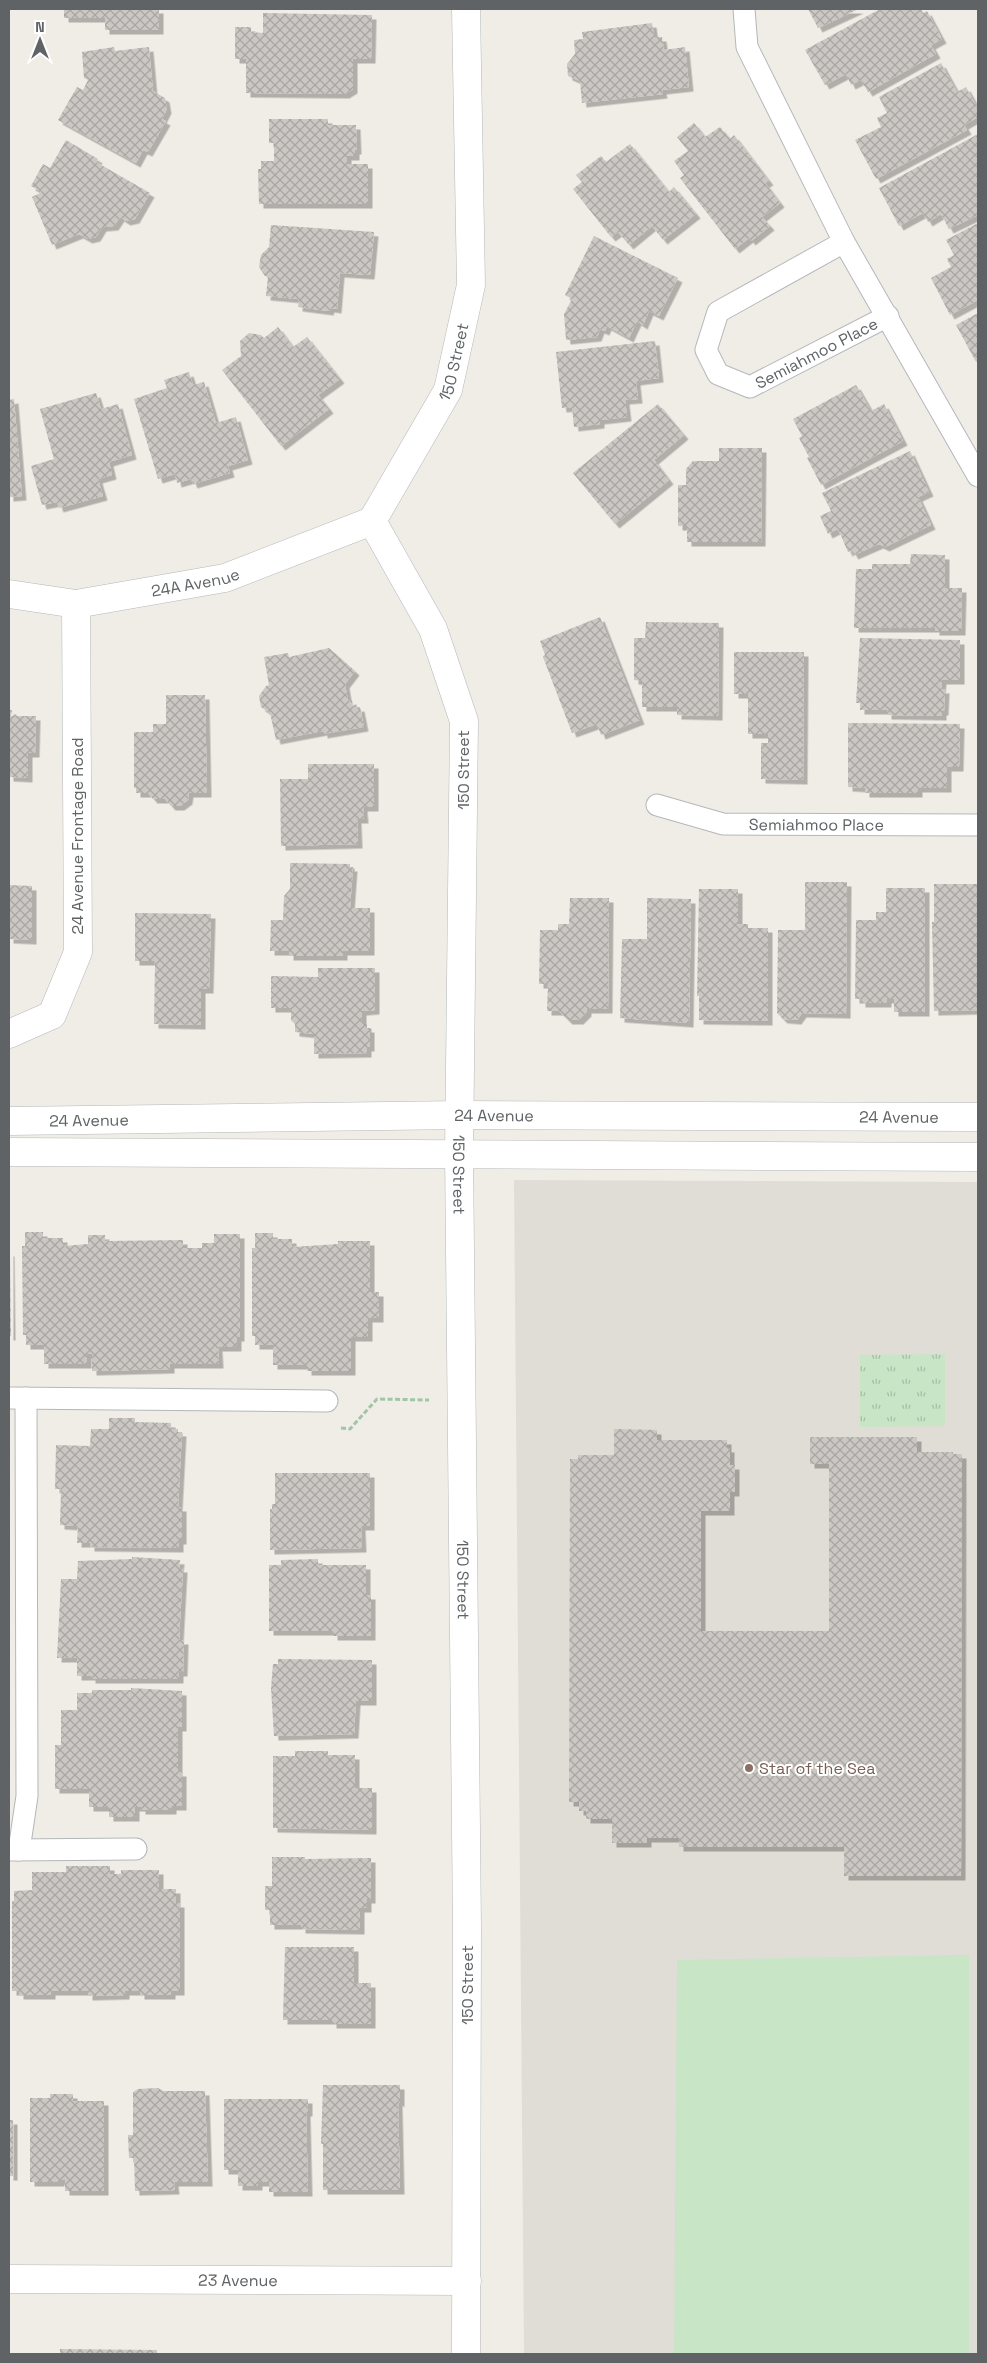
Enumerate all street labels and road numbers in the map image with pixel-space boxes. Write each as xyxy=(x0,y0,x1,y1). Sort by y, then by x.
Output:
street label: Semiahmoo Place xyxy=(752,313,882,394)
street label: 150 Street xyxy=(434,321,473,405)
street label: 24A Avenue xyxy=(150,563,243,602)
street label: 150 Street xyxy=(453,730,474,810)
street label: 24 Avenue Frontage Road xyxy=(67,738,88,934)
street label: Semiahmoo Place xyxy=(749,814,884,836)
street label: 24 Avenue xyxy=(454,1105,534,1126)
street label: 24 Avenue xyxy=(859,1107,939,1128)
street label: 24 Avenue xyxy=(49,1109,129,1131)
street label: 150 Street xyxy=(448,1135,470,1215)
street label: 150 Street xyxy=(452,1540,474,1620)
street label: 150 Street xyxy=(457,1945,478,2025)
street label: 23 Avenue xyxy=(198,2270,278,2291)

